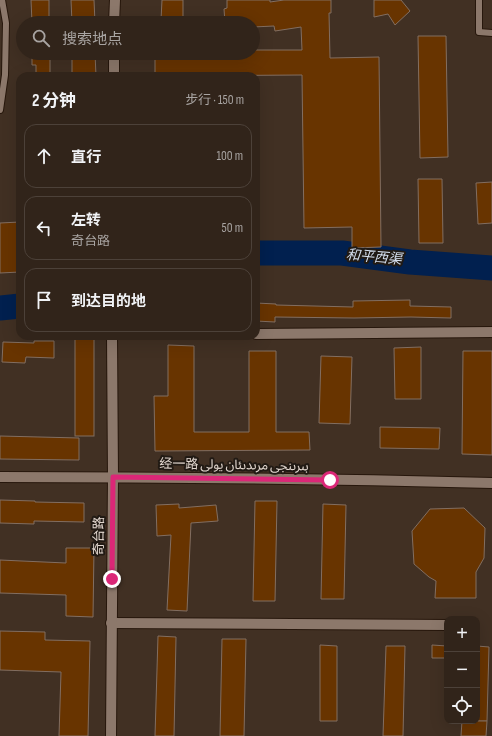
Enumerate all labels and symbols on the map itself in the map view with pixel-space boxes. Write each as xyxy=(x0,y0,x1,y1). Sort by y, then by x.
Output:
water label: 和平西渠 xyxy=(345,246,405,268)
street label: 经一路 بىرىنجى مرىدىئان يولى xyxy=(159,456,309,474)
route start xyxy=(321,471,339,489)
street label: 奇台路 xyxy=(91,516,107,556)
route end xyxy=(103,570,121,588)

